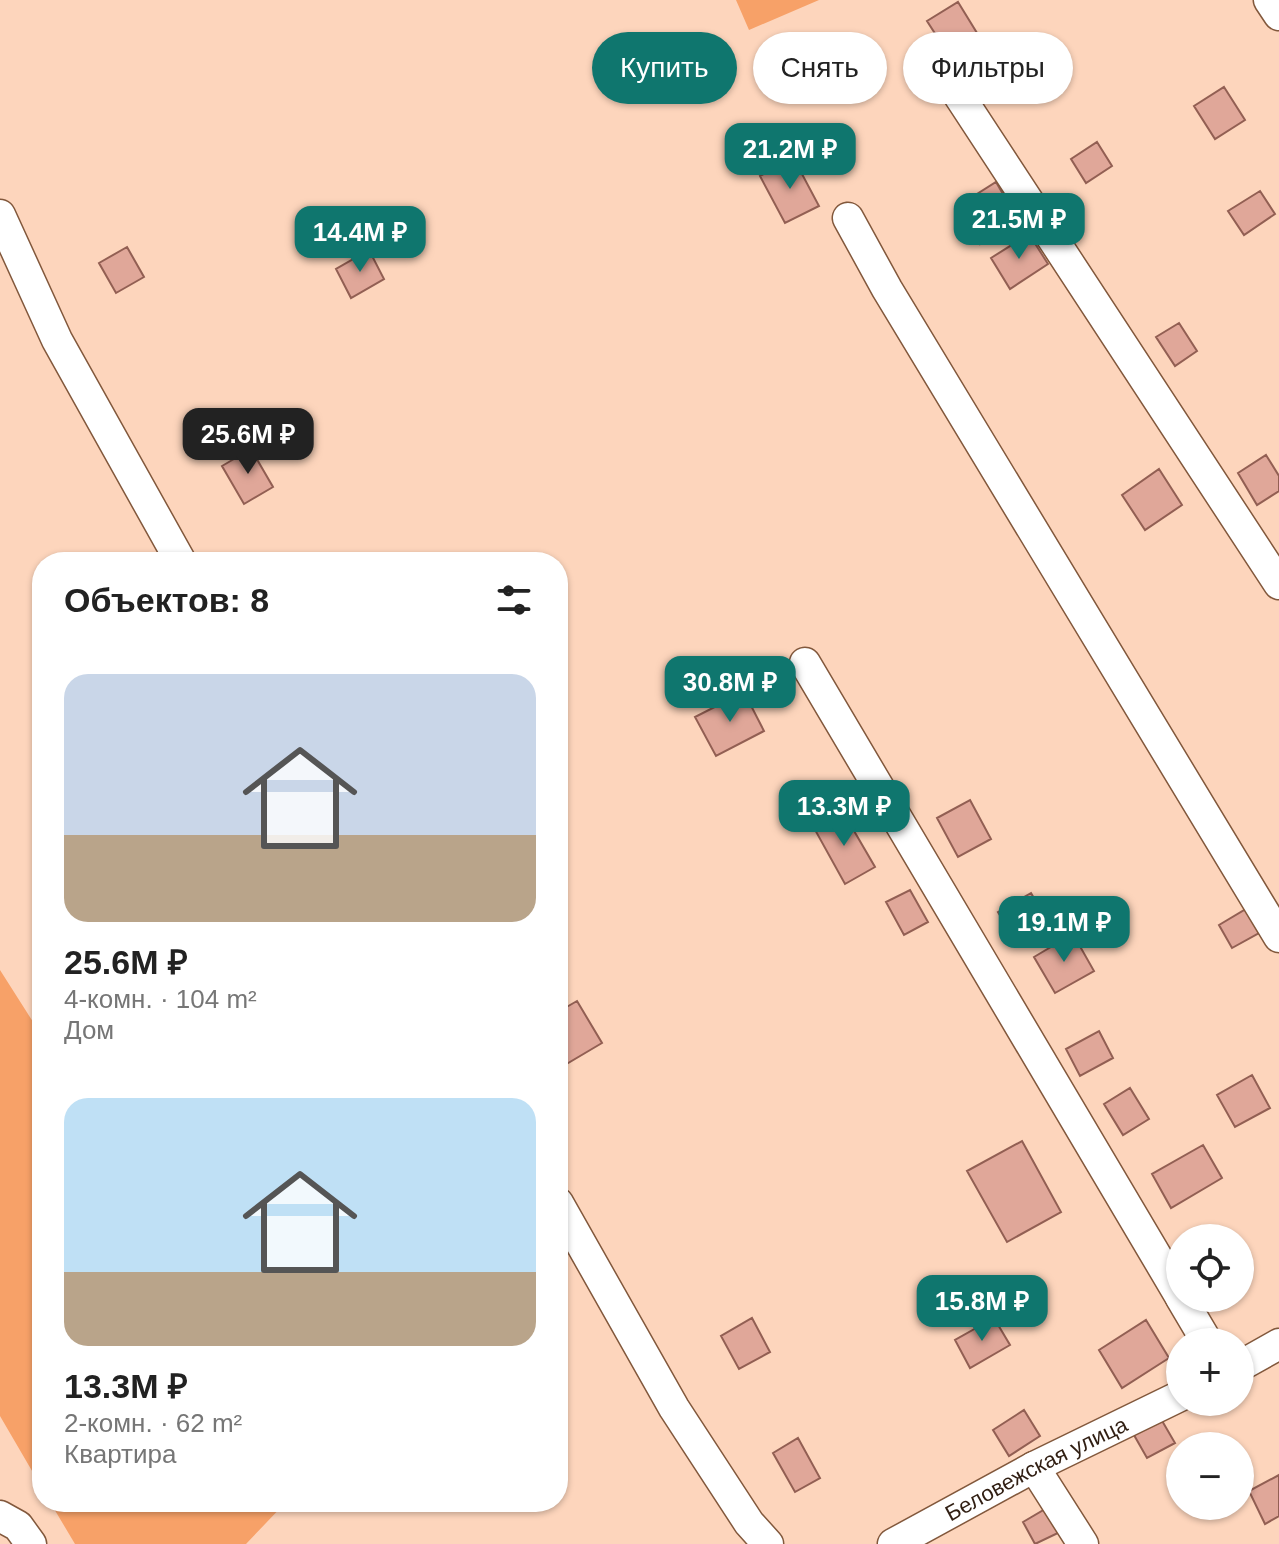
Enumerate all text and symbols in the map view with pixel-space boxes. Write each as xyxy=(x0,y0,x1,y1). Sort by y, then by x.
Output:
chip: Купить xyxy=(592,32,737,104)
chip: Снять xyxy=(753,32,887,104)
chip: Фильтры xyxy=(903,32,1073,104)
pin: 21.2M ₽ xyxy=(716,123,864,191)
text: 21.2M ₽ xyxy=(743,134,837,164)
pin: 21.5M ₽ xyxy=(945,193,1093,261)
text: 21.5M ₽ xyxy=(972,204,1066,234)
pin: 14.4M ₽ xyxy=(286,206,434,274)
text: 14.4M ₽ xyxy=(313,217,407,247)
pin: 25.6M ₽ xyxy=(174,408,322,476)
text: 25.6M ₽ xyxy=(201,419,295,449)
icon: filters xyxy=(492,578,536,622)
text: Объектов: 8 xyxy=(64,581,269,619)
pin: 30.8M ₽ xyxy=(656,656,804,724)
text: 30.8M ₽ xyxy=(683,667,777,697)
icon: home xyxy=(228,726,372,870)
pin: 13.3M ₽ xyxy=(770,780,918,848)
text: 13.3M ₽ xyxy=(797,791,891,821)
pin: 19.1M ₽ xyxy=(990,896,1138,964)
text: 19.1M ₽ xyxy=(1017,907,1111,937)
text: 25.6M ₽ xyxy=(64,943,188,981)
text: 4-комн. · 104 m² xyxy=(64,984,257,1014)
text: Дом xyxy=(64,1015,114,1045)
icon: home xyxy=(228,1150,372,1294)
map controls xyxy=(1166,1224,1254,1520)
button: locate xyxy=(1166,1224,1254,1312)
pin: 15.8M ₽ xyxy=(908,1275,1056,1343)
text: 15.8M ₽ xyxy=(935,1286,1029,1316)
button: + xyxy=(1166,1328,1254,1416)
text: 13.3M ₽ xyxy=(64,1367,188,1405)
text: 2-комн. · 62 m² xyxy=(64,1408,242,1438)
street label: Беловежская улица xyxy=(941,1411,1132,1526)
button: − xyxy=(1166,1432,1254,1520)
text: Квартира xyxy=(64,1439,176,1469)

